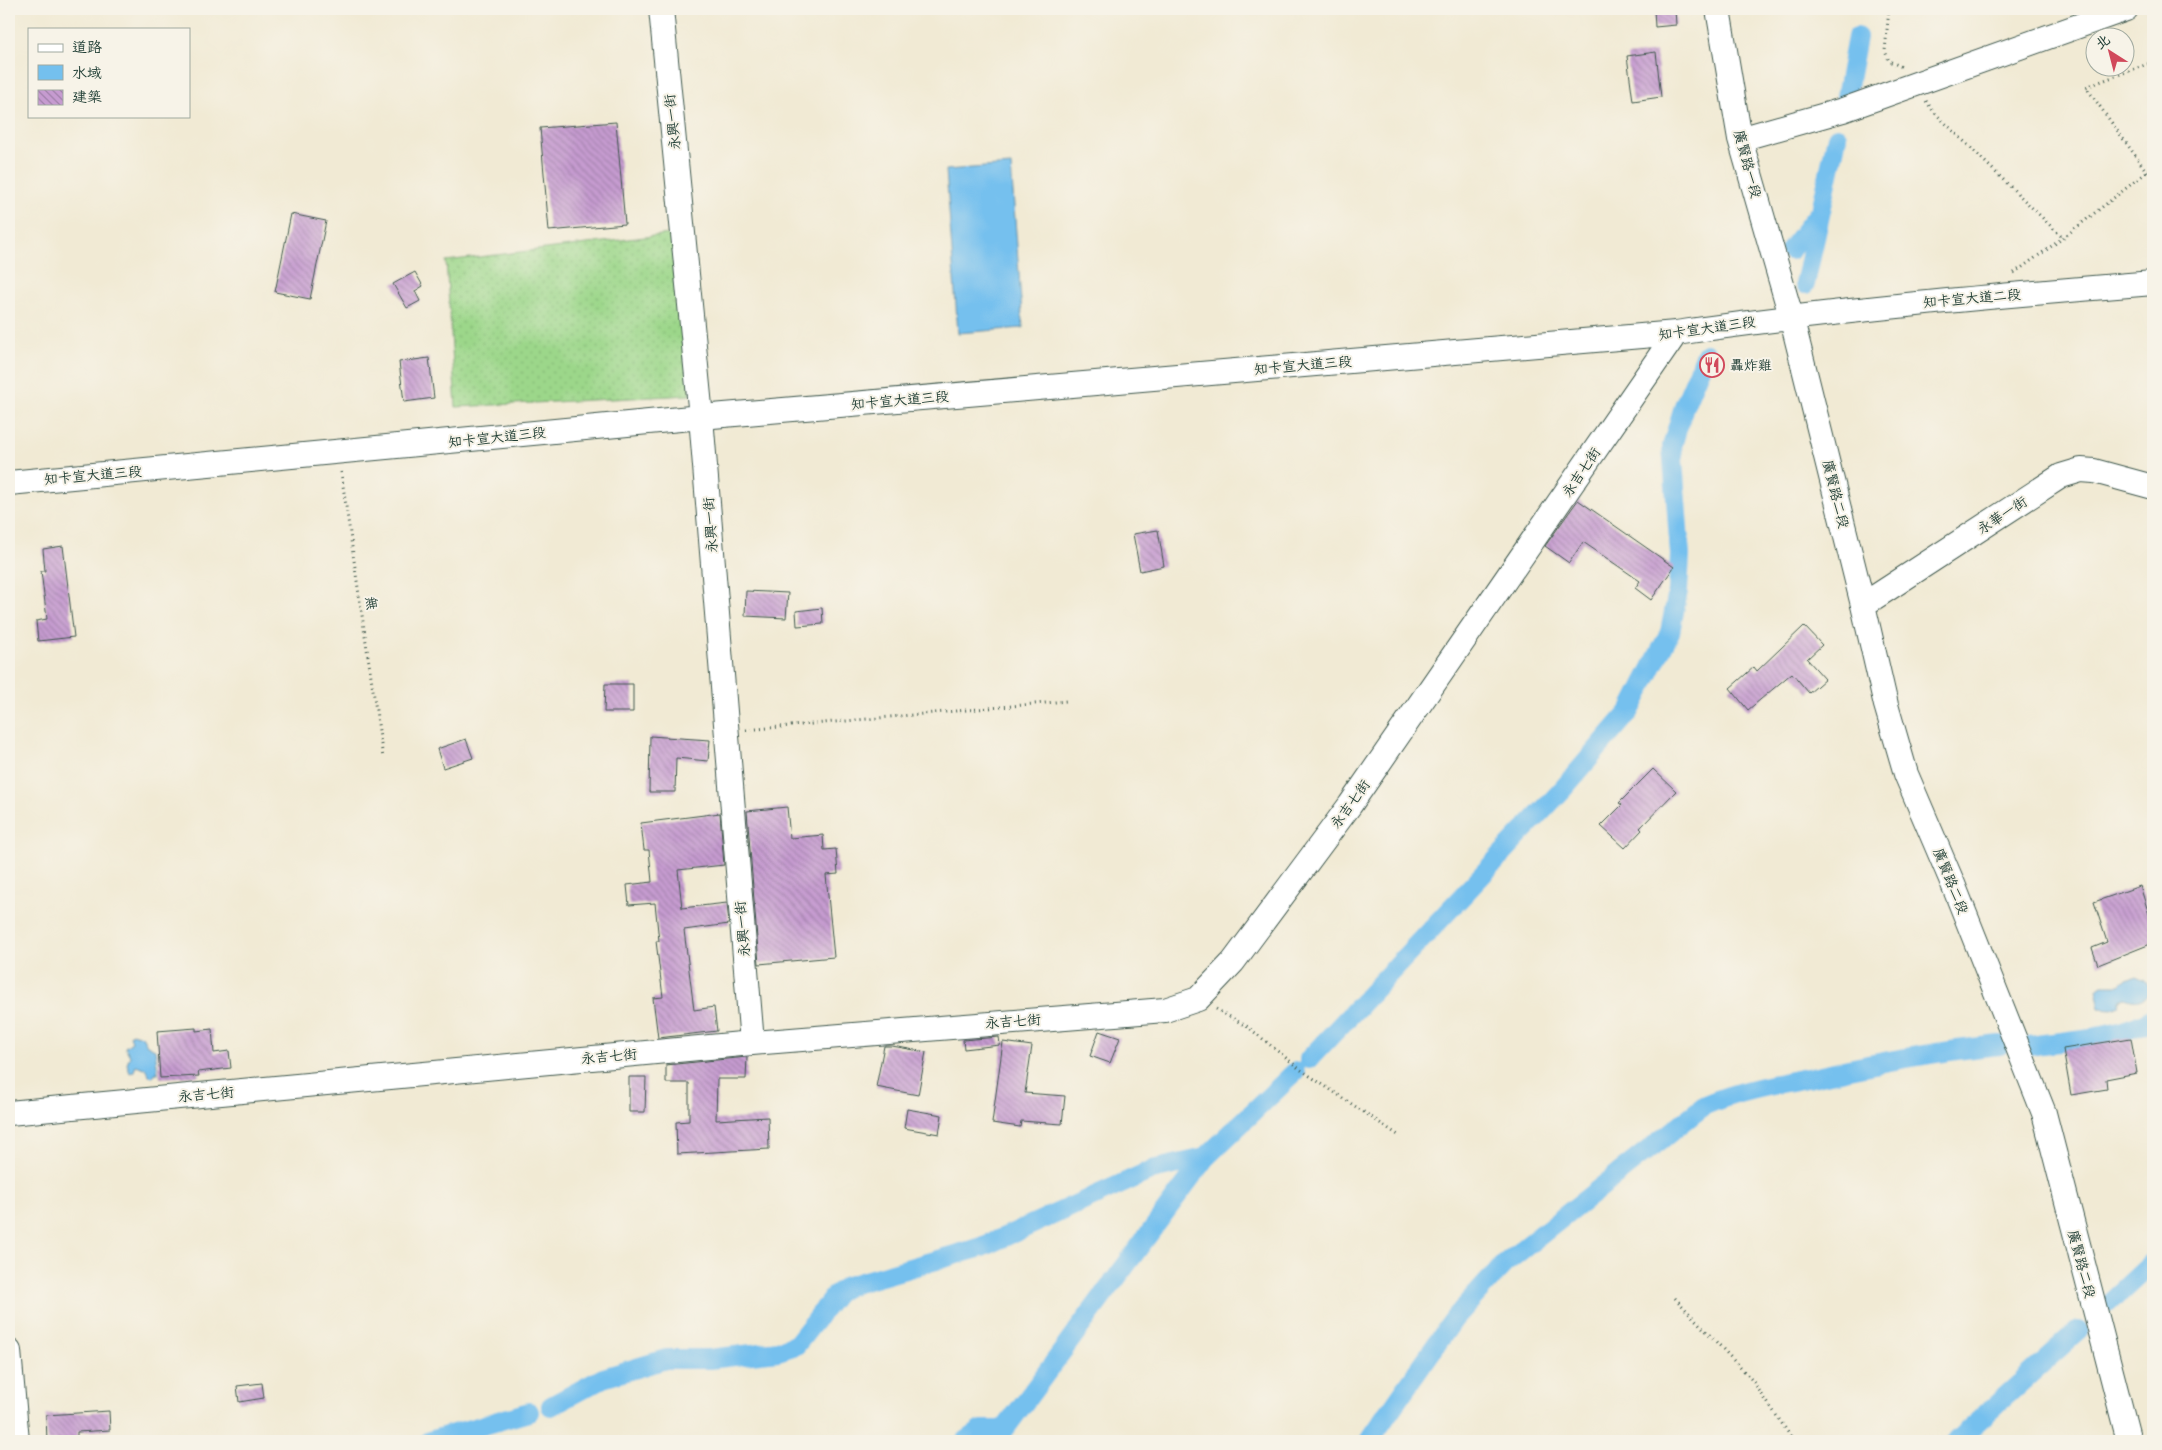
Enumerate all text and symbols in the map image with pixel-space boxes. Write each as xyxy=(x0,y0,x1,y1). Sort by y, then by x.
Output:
legend xyxy=(28,28,190,118)
north arrow xyxy=(2084,28,2134,78)
text: 北 xyxy=(2092,31,2113,53)
text: 道路 xyxy=(72,38,102,57)
text: 水域 xyxy=(72,64,102,83)
text: 建築 xyxy=(72,88,102,107)
street label: 永興一街 xyxy=(661,93,684,151)
street label: 廣賢路一段 xyxy=(1730,128,1765,200)
street label: 知卡宣大道二段 xyxy=(1922,286,2022,311)
street label: 知卡宣大道三段 xyxy=(1657,313,1757,344)
restaurant icon: 轟炸雞 xyxy=(1699,352,1725,378)
street label: 知卡宣大道三段 xyxy=(1253,353,1353,378)
place label: 轟炸雞 xyxy=(1730,357,1772,374)
street label: 知卡宣大道三段 xyxy=(850,388,950,413)
street label: 知卡宣大道三段 xyxy=(447,424,547,451)
street label: 永吉七街 xyxy=(1559,444,1604,500)
street label: 廣賢路二段 xyxy=(1819,458,1852,530)
street label: 知卡宣大道三段 xyxy=(43,463,143,488)
street label: 永華一街 xyxy=(1974,493,2030,538)
street label: 永興一街 xyxy=(700,496,721,553)
street label: 無 xyxy=(362,595,381,611)
street label: 永吉七街 xyxy=(1327,777,1374,832)
street label: 廣賢路二段 xyxy=(1930,846,1972,917)
street label: 永興一街 xyxy=(732,900,753,958)
street label: 永吉七街 xyxy=(985,1011,1042,1032)
street label: 永吉七街 xyxy=(580,1046,638,1067)
street label: 永吉七街 xyxy=(177,1084,235,1105)
street label: 廣賢路二段 xyxy=(2064,1228,2099,1300)

